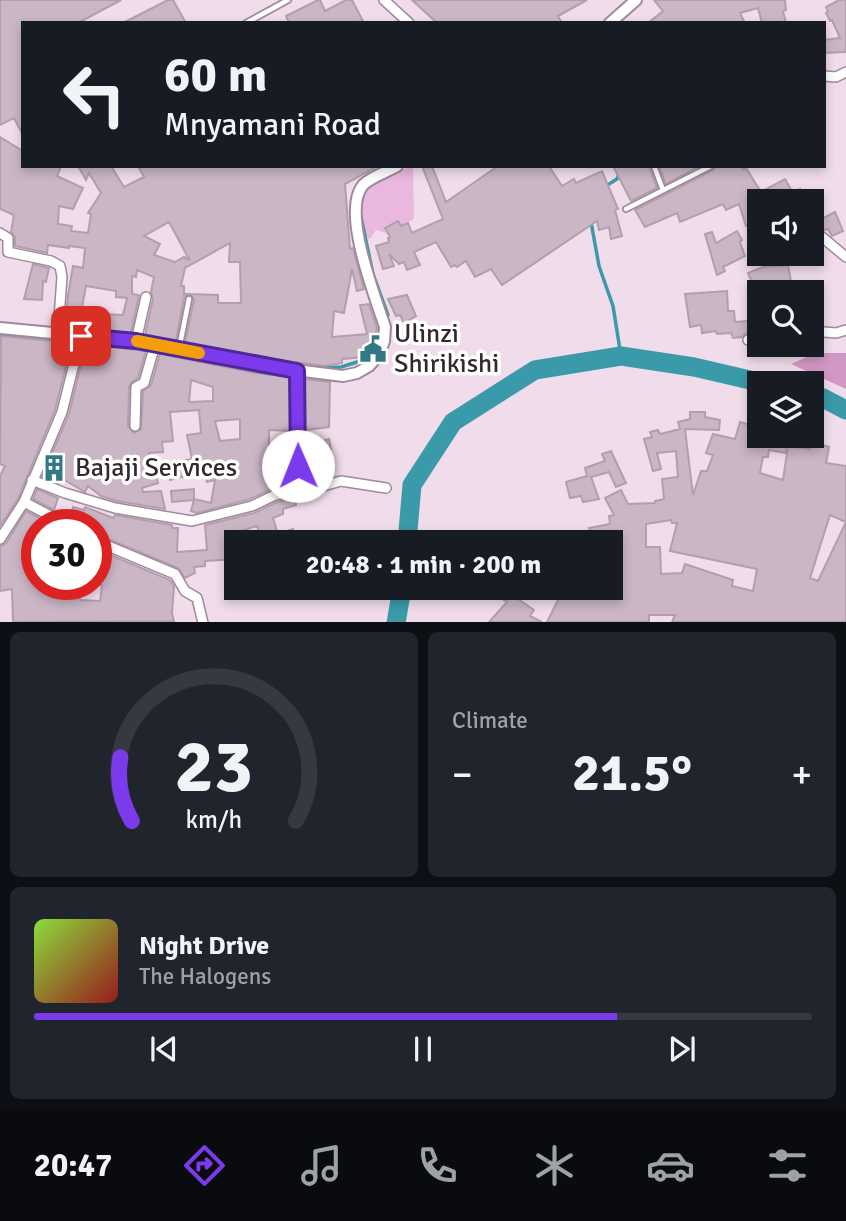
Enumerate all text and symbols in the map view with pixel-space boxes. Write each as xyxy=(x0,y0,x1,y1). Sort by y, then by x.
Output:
text: 60 m xyxy=(164,45,267,105)
icon: left xyxy=(49,49,140,140)
text: Mnyamani Road xyxy=(164,105,381,144)
map controls xyxy=(747,189,824,448)
button: sound xyxy=(747,189,824,266)
button: search xyxy=(747,280,824,357)
pin xyxy=(51,306,111,366)
icon: arrive xyxy=(62,317,100,355)
place label: Ulinzi Shirikishi xyxy=(394,318,499,380)
public building icon: Ulinzi Shirikishi xyxy=(358,334,388,364)
button: layers xyxy=(747,371,824,448)
position arrow xyxy=(261,429,335,503)
place label: Bajaji Services xyxy=(75,452,237,484)
building icon: Bajaji Services xyxy=(39,453,69,483)
speed limit sign: 30 xyxy=(21,509,112,600)
text: 20:48 · 1 min · 200 m xyxy=(306,549,541,581)
text: Climate xyxy=(452,706,528,735)
text: 23 xyxy=(175,723,253,812)
text: 21.5° xyxy=(572,741,692,805)
text: − xyxy=(452,751,473,798)
text: + xyxy=(791,751,812,798)
text: km/h xyxy=(186,803,242,834)
text: Night Drive xyxy=(139,930,269,962)
text: The Halogens xyxy=(139,962,271,991)
icon: previous xyxy=(145,1030,183,1068)
icon: pause xyxy=(404,1030,442,1068)
icon: next xyxy=(663,1030,701,1068)
icon: directions xyxy=(180,1141,229,1190)
icon: music xyxy=(297,1141,346,1190)
icon: phone xyxy=(413,1141,462,1190)
icon: climate xyxy=(530,1141,579,1190)
icon: car xyxy=(646,1141,695,1190)
icon: filters xyxy=(763,1141,812,1190)
text: 20:47 xyxy=(34,1146,112,1185)

